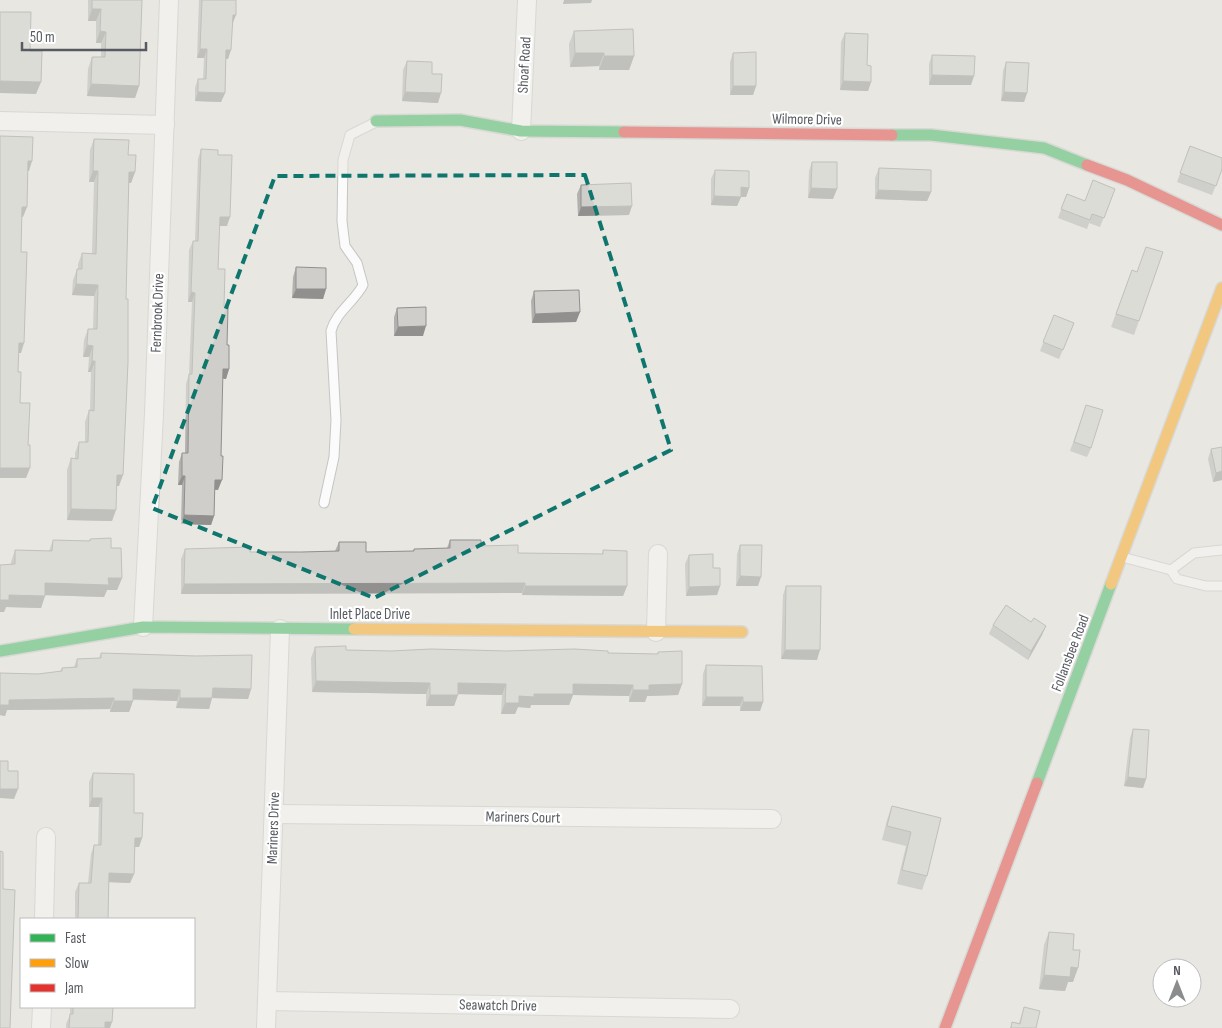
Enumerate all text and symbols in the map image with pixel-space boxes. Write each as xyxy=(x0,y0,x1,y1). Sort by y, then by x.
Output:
scale bar xyxy=(22,20,146,52)
text: 50 m xyxy=(30,28,55,47)
street label: Shoaf Road xyxy=(514,36,535,94)
street label: Wilmore Drive xyxy=(772,109,842,130)
street label: Fernbrook Drive xyxy=(147,273,168,353)
street label: Inlet Place Drive xyxy=(330,605,410,624)
street label: Follansbee Road xyxy=(1047,612,1094,694)
street label: Mariners Drive xyxy=(263,792,284,864)
street label: Mariners Court xyxy=(485,807,561,828)
legend xyxy=(20,918,195,1008)
text: Fast xyxy=(65,929,87,948)
text: Slow xyxy=(65,954,89,973)
north arrow xyxy=(1152,958,1202,1008)
text: N xyxy=(1173,962,1181,979)
text: Jam xyxy=(64,979,83,998)
street label: Seawatch Drive xyxy=(459,995,537,1016)

